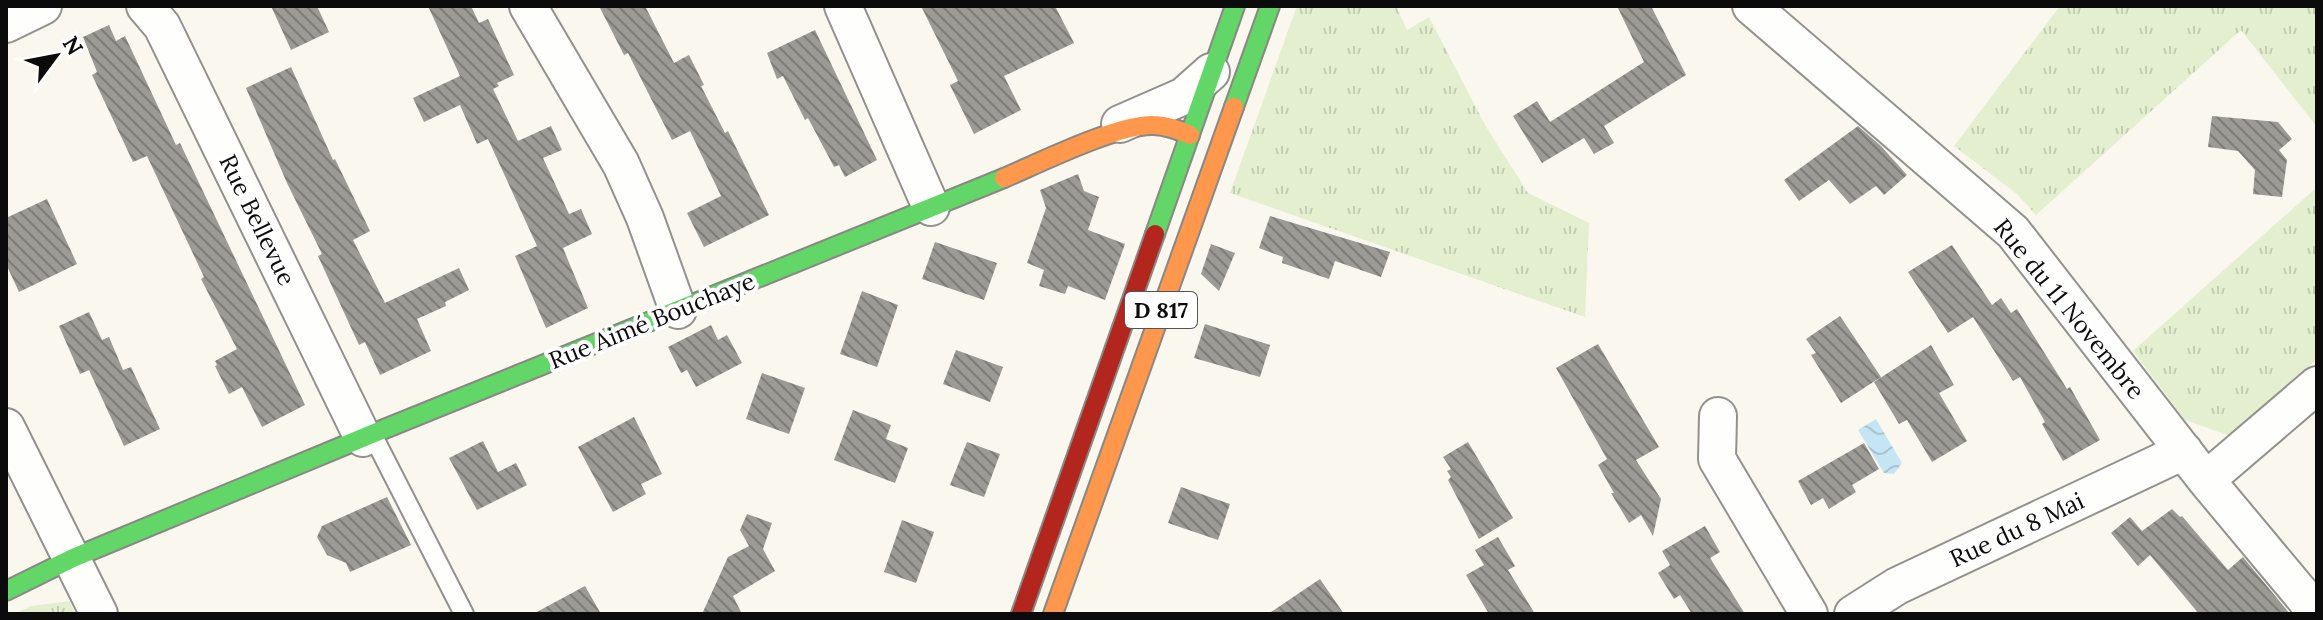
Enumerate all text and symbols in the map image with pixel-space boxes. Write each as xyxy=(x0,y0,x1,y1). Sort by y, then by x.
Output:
north arrow xyxy=(16,16,96,96)
text: N xyxy=(57,31,89,60)
street label: Rue Bellevue xyxy=(212,149,303,290)
street label: Rue du 11 Novembre xyxy=(1987,212,2152,405)
street label: Rue Aimé Bouchaye xyxy=(544,265,759,376)
road number: D 817 xyxy=(1125,292,1197,328)
street label: Rue du 8 Mai xyxy=(1945,485,2089,574)

